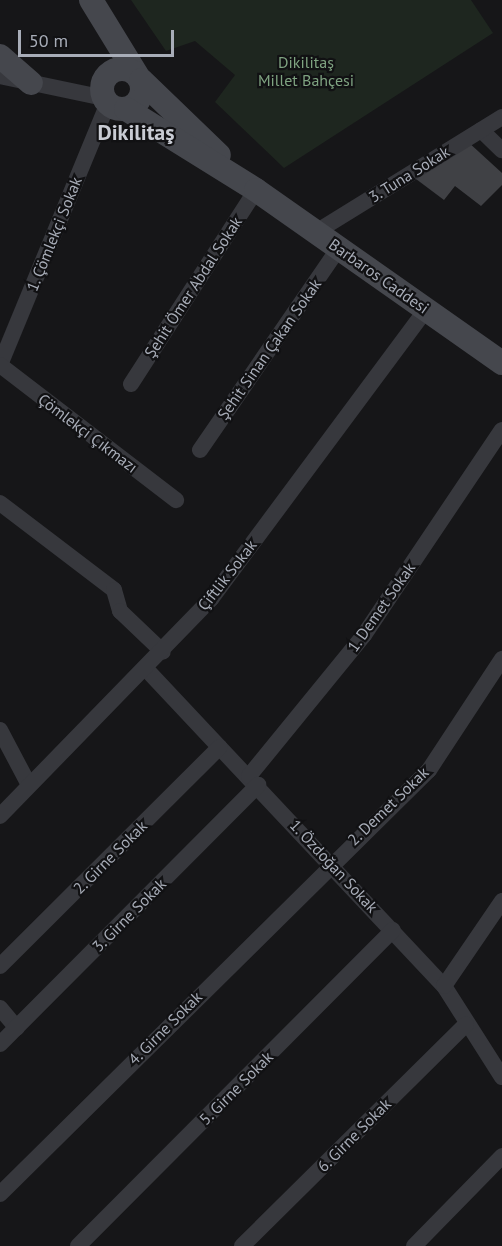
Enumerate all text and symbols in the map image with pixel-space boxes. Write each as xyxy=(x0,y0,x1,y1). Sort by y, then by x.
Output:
scale bar xyxy=(21,18,177,56)
text: 50 m xyxy=(29,29,68,52)
park label: Dikilitaş Millet Bahçesi xyxy=(258,52,354,90)
district label: Dikilitaş xyxy=(97,120,175,146)
street label: 3. Tuna Sokak xyxy=(364,141,454,207)
street label: 1. Çömlekçi Sokak xyxy=(22,173,86,295)
street label: Şehit Ömer Abdal Sokak xyxy=(140,213,246,361)
street label: Barbaros Caddesi xyxy=(325,234,433,318)
street label: Şehit Sinan Çakan Sokak xyxy=(213,275,325,423)
street label: Çömlekçi Çıkmazı xyxy=(34,389,142,477)
street label: Çiftlik Sokak xyxy=(193,536,261,614)
street label: 1. Demet Sokak xyxy=(343,558,419,656)
street label: 2. Demet Sokak xyxy=(343,762,433,850)
street label: 1. Özdoğan Sokak xyxy=(286,815,382,917)
street label: 2. Girne Sokak xyxy=(69,816,151,898)
street label: 3. Girne Sokak xyxy=(88,874,170,956)
street label: 4. Girne Sokak xyxy=(124,987,206,1069)
street label: 5. Girne Sokak xyxy=(195,1047,277,1129)
street label: 6. Girne Sokak xyxy=(313,1094,395,1176)

